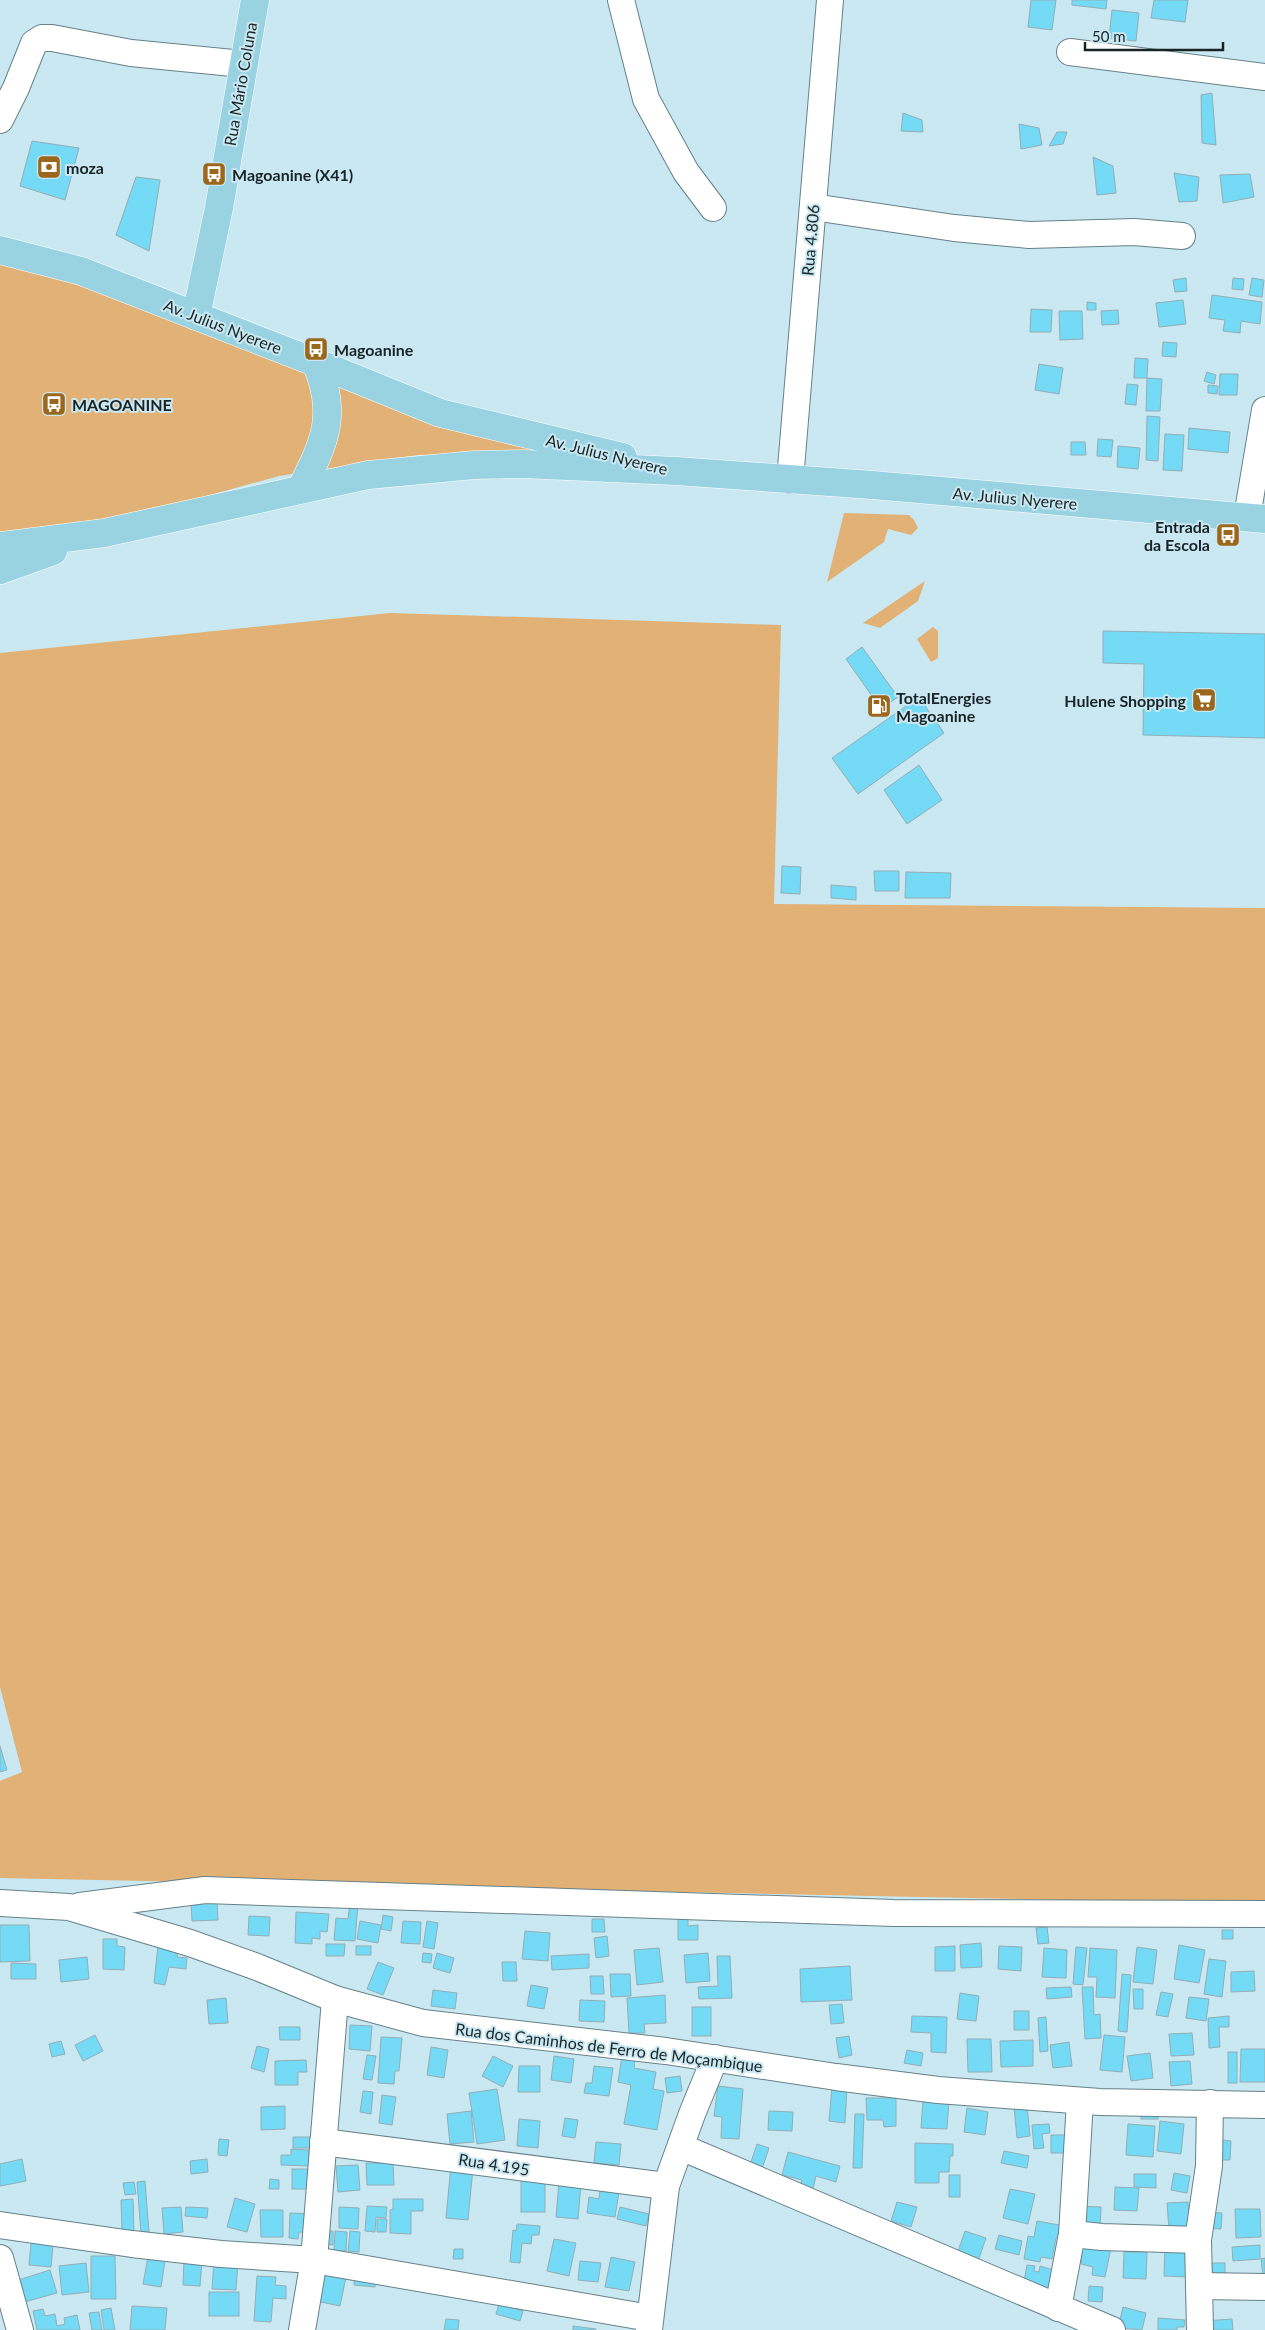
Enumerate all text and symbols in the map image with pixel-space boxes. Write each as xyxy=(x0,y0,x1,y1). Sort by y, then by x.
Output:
scale bar xyxy=(1085,20,1222,52)
street label: Rua Mário Coluna xyxy=(220,21,260,147)
text: 50 m xyxy=(1092,27,1126,45)
bank icon: moza xyxy=(36,154,62,180)
place label: moza xyxy=(66,158,104,177)
bus stop icon: Magoanine (X41) xyxy=(201,161,227,187)
place label: Magoanine (X41) xyxy=(232,165,353,184)
street label: Rua 4.806 xyxy=(797,204,823,276)
street label: Av. Julius Nyerere xyxy=(161,295,285,357)
bus stop icon: Magoanine xyxy=(303,336,329,362)
place label: Magoanine xyxy=(334,340,414,359)
bus stop icon: MAGOANINE xyxy=(41,391,67,417)
place label: MAGOANINE xyxy=(72,395,172,414)
street label: Av. Julius Nyerere xyxy=(544,430,670,478)
street label: Av. Julius Nyerere xyxy=(952,483,1078,513)
place label: Entrada da Escola xyxy=(1144,517,1210,554)
bus stop icon: Entrada da Escola xyxy=(1215,522,1241,548)
supermarket icon: Hulene Shopping xyxy=(1191,687,1217,713)
place label: TotalEnergies Magoanine xyxy=(896,688,991,725)
place label: Hulene Shopping xyxy=(1064,691,1187,710)
fuel station icon: TotalEnergies Magoanine xyxy=(866,693,892,719)
street label: Rua dos Caminhos de Ferro de Moçambique xyxy=(454,2019,764,2075)
street label: Rua 4.195 xyxy=(457,2149,531,2179)

